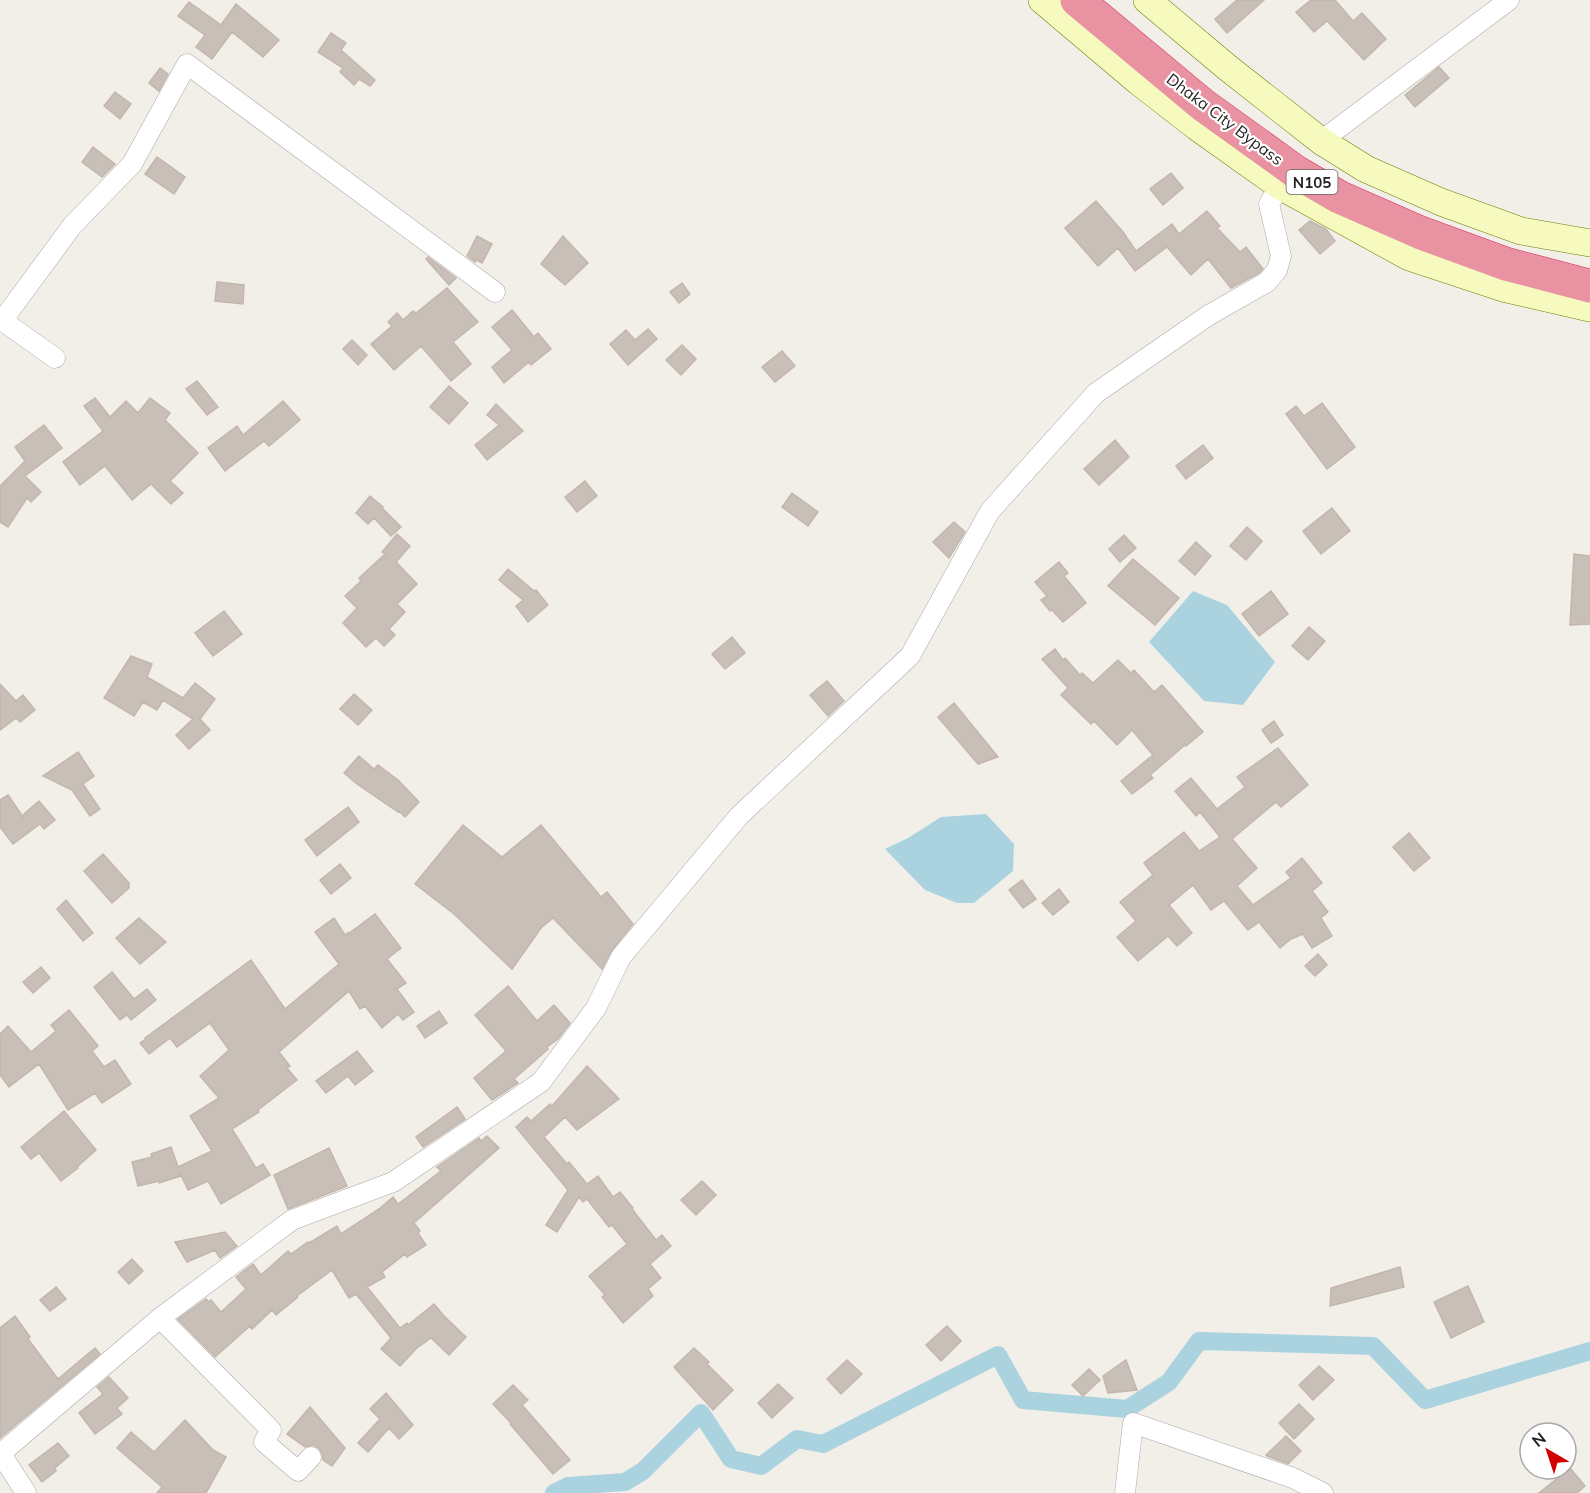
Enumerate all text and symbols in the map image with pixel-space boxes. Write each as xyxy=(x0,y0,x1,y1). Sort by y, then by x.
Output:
street label: Dhaka City Bypass xyxy=(1163,69,1287,169)
road number: N105 xyxy=(1286,170,1338,194)
north arrow xyxy=(1518,1421,1578,1481)
text: N xyxy=(1528,1428,1550,1451)

